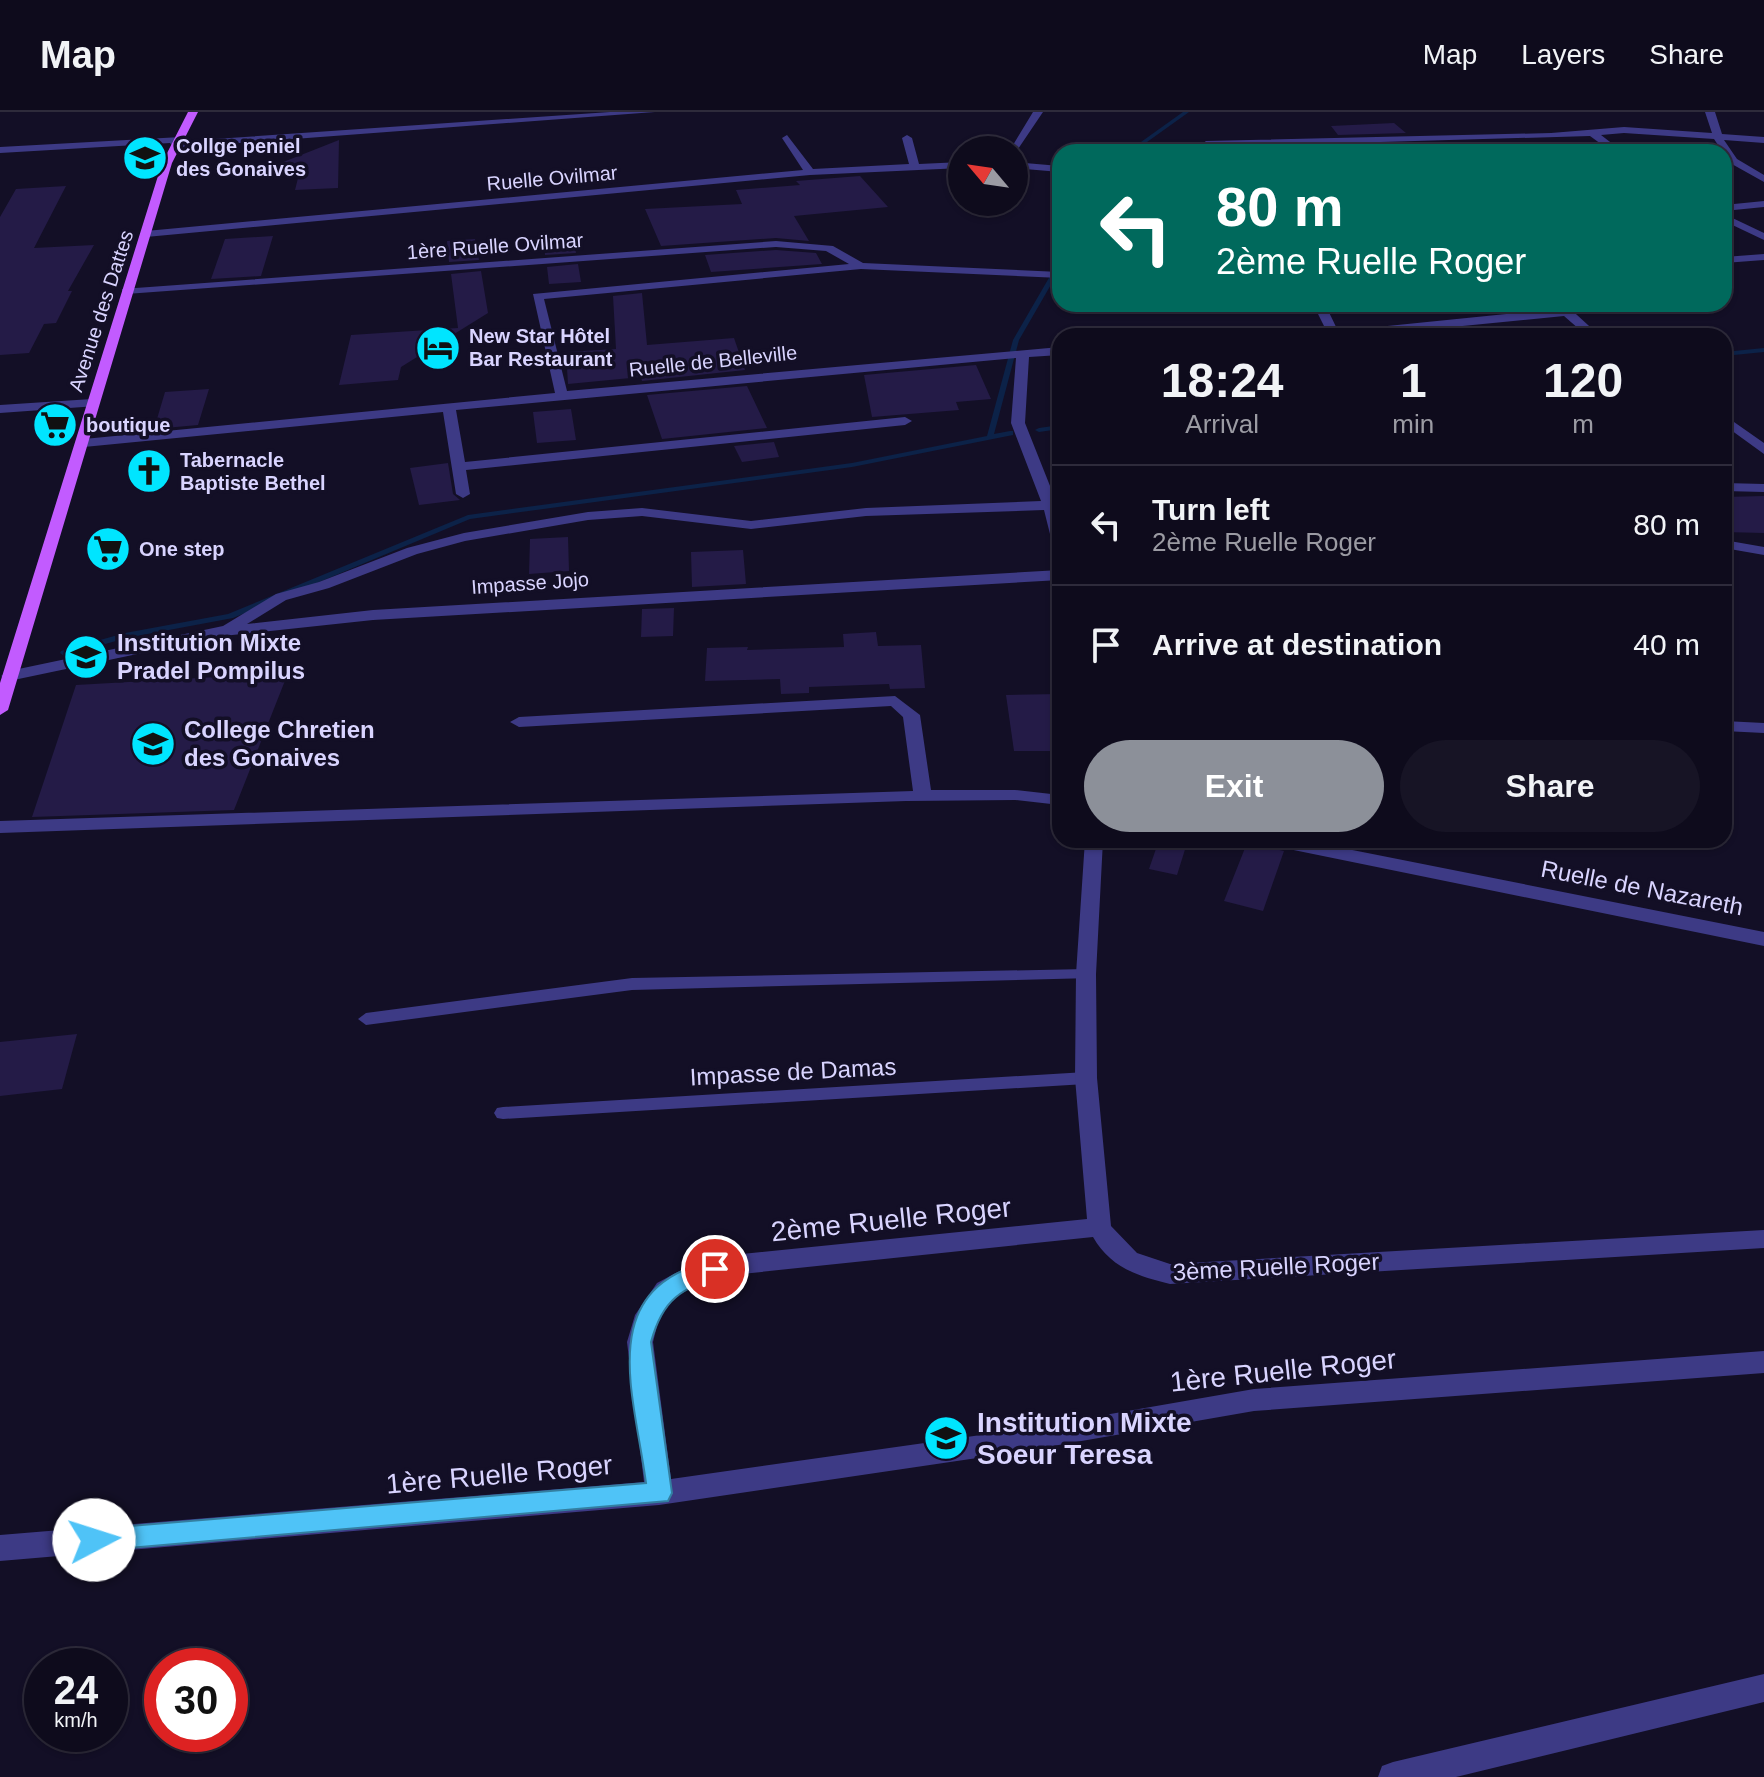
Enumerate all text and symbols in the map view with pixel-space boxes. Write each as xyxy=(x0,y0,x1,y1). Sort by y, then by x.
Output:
text: Map xyxy=(40,34,116,76)
text: Map xyxy=(1423,39,1477,70)
text: Layers xyxy=(1521,39,1605,70)
text: Share xyxy=(1649,39,1724,70)
school or university icon: Collge peniel des Gonaives xyxy=(121,134,169,182)
place label: Collge peniel des Gonaives xyxy=(176,135,306,180)
north arrow xyxy=(948,136,1028,216)
map controls xyxy=(948,136,1028,216)
street label: Ruelle Ovilmar xyxy=(486,161,619,195)
text: 80 m xyxy=(1216,175,1344,238)
icon: left xyxy=(1084,176,1188,280)
street label: Avenue des Dattes xyxy=(64,227,138,395)
street label: 1ère Ruelle Ovilmar xyxy=(406,229,584,263)
text: 2ème Ruelle Roger xyxy=(1216,241,1526,282)
hotel icon: New Star Hôtel Bar Restaurant xyxy=(414,324,462,372)
place label: New Star Hôtel Bar Restaurant xyxy=(469,325,613,370)
street label: Ruelle de Belleville xyxy=(628,341,798,381)
text: 18:24 xyxy=(1161,354,1284,407)
text: 1 xyxy=(1400,354,1427,407)
text: 120 xyxy=(1543,354,1623,407)
supermarket icon: boutique xyxy=(31,401,79,449)
text: Arrival xyxy=(1185,409,1259,439)
text: min xyxy=(1392,409,1434,439)
text: m xyxy=(1572,409,1594,439)
place label: boutique xyxy=(86,414,170,436)
church icon: Tabernacle Baptiste Bethel xyxy=(125,447,173,495)
place label: Tabernacle Baptiste Bethel xyxy=(180,449,326,494)
text: Turn left xyxy=(1152,493,1270,526)
icon: left xyxy=(1084,503,1128,547)
text: 80 m xyxy=(1633,508,1700,541)
supermarket icon: One step xyxy=(84,525,132,573)
text: 2ème Ruelle Roger xyxy=(1152,527,1376,557)
place label: One step xyxy=(139,538,225,560)
street label: Impasse Jojo xyxy=(470,568,590,598)
icon: arrive xyxy=(1084,623,1128,667)
text: Arrive at destination xyxy=(1152,628,1442,661)
text: 40 m xyxy=(1633,628,1700,661)
place label: Institution Mixte Pradel Pompilus xyxy=(117,629,305,684)
school or university icon: Institution Mixte Pradel Pompilus xyxy=(62,633,110,681)
place label: College Chretien des Gonaives xyxy=(184,716,375,771)
school or university icon: College Chretien des Gonaives xyxy=(129,720,177,768)
button: Exit xyxy=(1084,740,1384,832)
button: Share xyxy=(1400,740,1700,832)
street label: Ruelle de Nazareth xyxy=(1539,855,1746,920)
street label: Impasse de Damas xyxy=(689,1053,897,1090)
street label: 2ème Ruelle Roger xyxy=(769,1191,1013,1248)
pin xyxy=(681,1235,749,1303)
icon: arrive xyxy=(693,1247,737,1291)
street label: 3ème Ruelle Roger xyxy=(1172,1248,1380,1285)
street label: 1ère Ruelle Roger xyxy=(1168,1343,1398,1398)
place label: Institution Mixte Soeur Teresa xyxy=(977,1407,1192,1470)
school or university icon: Institution Mixte Soeur Teresa xyxy=(922,1414,970,1462)
street label: 1ère Ruelle Roger xyxy=(385,1449,614,1500)
position arrow xyxy=(52,1498,136,1582)
speed limit sign: 30 xyxy=(144,1648,248,1752)
text: 24 xyxy=(54,1668,98,1712)
text: km/h xyxy=(54,1709,98,1731)

